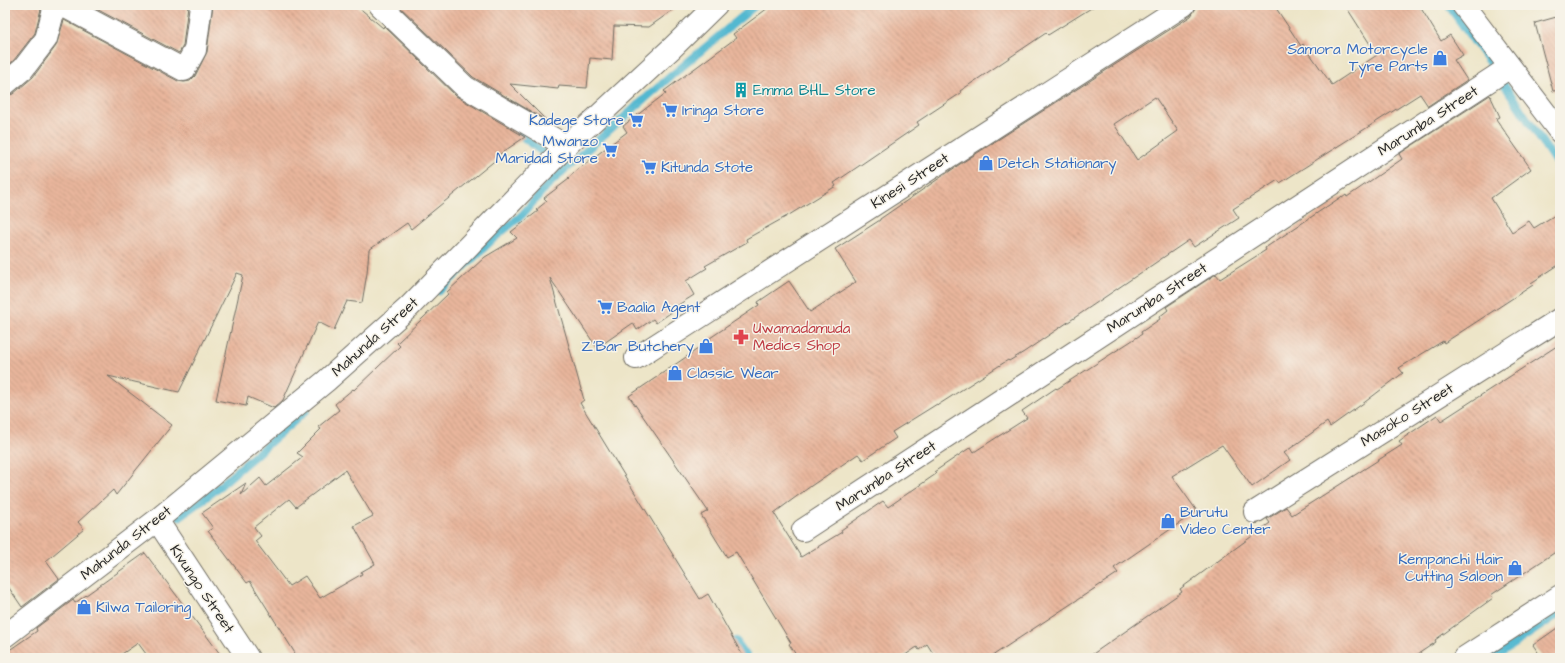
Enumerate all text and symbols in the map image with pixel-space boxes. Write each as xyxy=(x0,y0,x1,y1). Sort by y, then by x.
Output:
place label: Samora Motorcycle Tyre Parts xyxy=(1287,39,1428,78)
shop icon: Samora Motorcycle Tyre Parts xyxy=(1431,49,1449,67)
place label: Emma BHL Store xyxy=(753,80,876,101)
building icon: Emma BHL Store xyxy=(732,81,750,99)
street label: Marumba Street xyxy=(1374,81,1482,161)
place label: Iringa Store xyxy=(682,100,764,122)
supermarket icon: Iringa Store xyxy=(661,101,679,119)
place label: Kadege Store xyxy=(529,110,624,132)
supermarket icon: Kadege Store xyxy=(627,111,645,129)
place label: Mwanzo Maridadi Store xyxy=(496,131,599,169)
supermarket icon: Mwanzo Maridadi Store xyxy=(601,141,619,159)
street label: Kinesi Street xyxy=(867,148,953,214)
place label: Detch Stationary xyxy=(998,153,1117,175)
shop icon: Detch Stationary xyxy=(977,154,995,172)
place label: Kitunda Stote xyxy=(661,157,753,178)
supermarket icon: Kitunda Stote xyxy=(640,158,658,176)
street label: Marumba Street xyxy=(1103,258,1211,338)
street label: Mahunda Street xyxy=(327,292,423,382)
place label: Baalia Agent xyxy=(617,297,700,319)
supermarket icon: Baalia Agent xyxy=(596,298,614,316)
place label: Uwamadamuda Medics Shop xyxy=(753,318,851,356)
pharmacy icon: Uwamadamuda Medics Shop xyxy=(732,328,750,346)
place label: Z'Bar Butchery xyxy=(581,336,694,358)
shop icon: Z'Bar Butchery xyxy=(697,337,715,355)
place label: Classic Wear xyxy=(687,363,779,384)
shop icon: Classic Wear xyxy=(666,364,684,382)
street label: Masoko Street xyxy=(1357,378,1457,452)
street label: Marumba Street xyxy=(832,436,940,516)
street label: Mahunda Street xyxy=(76,501,176,585)
place label: Burutu Video Center xyxy=(1180,502,1271,540)
shop icon: Burutu Video Center xyxy=(1159,512,1177,530)
street label: Kivungo Street xyxy=(164,541,239,638)
place label: Kempanchi Hair Cutting Saloon xyxy=(1398,549,1503,588)
shop icon: Kempanchi Hair Cutting Saloon xyxy=(1506,559,1524,577)
place label: Kilwa Tailoring xyxy=(96,597,192,619)
shop icon: Kilwa Tailoring xyxy=(75,598,93,616)

